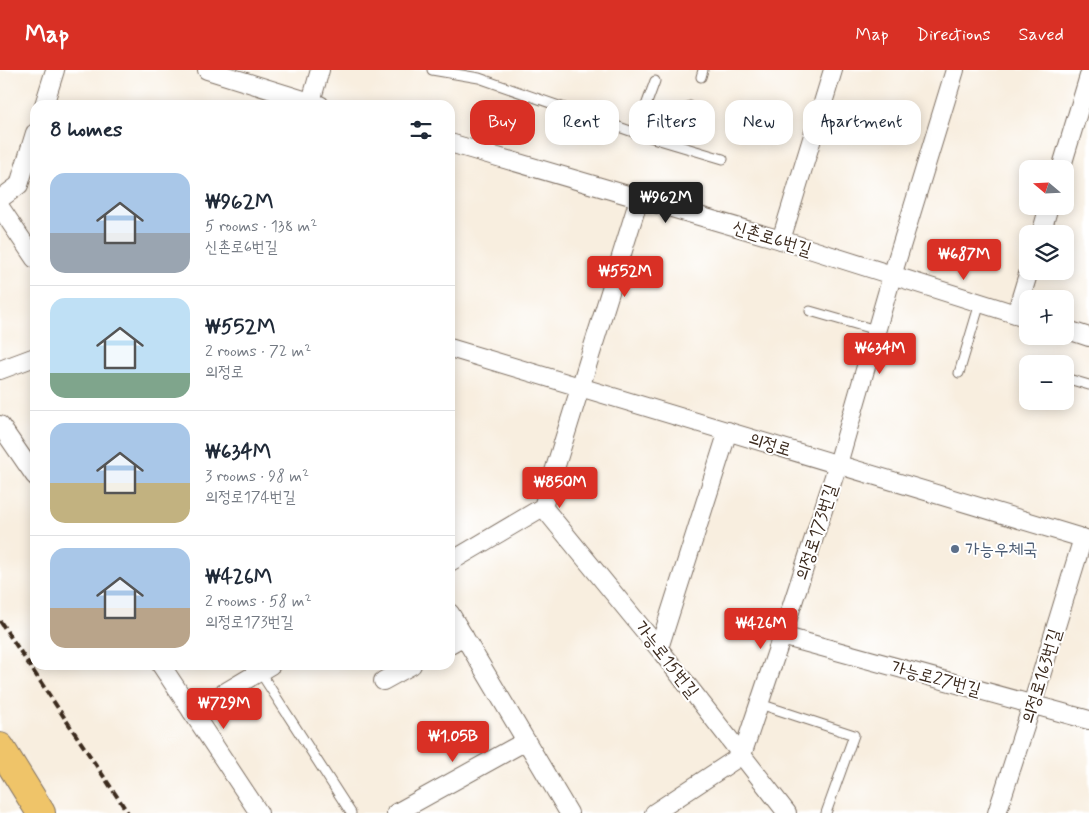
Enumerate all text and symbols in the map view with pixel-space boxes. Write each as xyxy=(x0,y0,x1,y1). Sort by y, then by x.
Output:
text: Map xyxy=(25,20,69,51)
text: Map xyxy=(856,23,889,47)
text: Directions xyxy=(917,23,991,47)
text: Saved xyxy=(1019,23,1064,47)
chip: Buy xyxy=(470,100,535,145)
chip: Rent xyxy=(545,100,619,145)
chip: Filters xyxy=(629,100,715,145)
chip: New xyxy=(725,100,793,145)
chip: Apartment xyxy=(803,100,921,145)
text: 8 homes xyxy=(50,116,122,144)
icon: filters xyxy=(407,116,435,144)
north arrow xyxy=(1019,160,1074,215)
map controls xyxy=(1019,160,1074,410)
pin: ₩962M xyxy=(631,182,701,224)
text: ₩962M xyxy=(640,187,692,208)
text: ₩962M xyxy=(205,188,273,216)
icon: home xyxy=(90,193,150,253)
text: 5 rooms · 138 m² xyxy=(205,216,317,237)
street label: 신촌로6번길 xyxy=(729,216,815,263)
button: layers xyxy=(1019,225,1074,280)
text: 신촌로6번길 xyxy=(205,237,278,258)
pin: ₩687M xyxy=(929,238,999,281)
text: ₩687M xyxy=(938,244,990,265)
pin: ₩552M xyxy=(590,256,660,298)
text: ₩552M xyxy=(598,261,652,282)
button: + xyxy=(1019,290,1074,345)
text: ₩552M xyxy=(205,313,275,341)
icon: home xyxy=(90,318,150,378)
pin: ₩634M xyxy=(845,332,915,375)
text: ₩634M xyxy=(855,338,905,359)
text: 2 rooms · 72 m² xyxy=(205,341,311,362)
button: − xyxy=(1019,355,1074,410)
text: 의정로 xyxy=(205,362,244,383)
street label: 의정로 xyxy=(745,427,794,463)
text: ₩634M xyxy=(205,438,271,466)
icon: home xyxy=(90,443,150,503)
text: 3 rooms · 98 m² xyxy=(205,466,309,487)
pin: ₩850M xyxy=(525,466,595,509)
text: ₩850M xyxy=(533,472,587,493)
street label: 의정로173번길 xyxy=(790,481,844,583)
text: 의정로174번길 xyxy=(205,487,296,508)
place label: 가능우체국 xyxy=(965,538,1037,562)
marker: 가능우체국 xyxy=(949,543,961,555)
text: ₩426M xyxy=(205,563,272,591)
icon: home xyxy=(90,568,150,628)
text: 2 rooms · 58 m² xyxy=(205,591,311,612)
pin: ₩426M xyxy=(726,608,796,650)
text: 의정로173번길 xyxy=(205,612,293,633)
text: ₩426M xyxy=(735,613,787,634)
street label: 가능로15번길 xyxy=(629,616,704,703)
street label: 의정로163번길 xyxy=(1016,626,1068,727)
street label: 가능로27번길 xyxy=(888,655,984,703)
pin: ₩729M xyxy=(189,688,259,730)
text: ₩729M xyxy=(198,693,250,714)
pin: ₩1.05B xyxy=(412,720,494,763)
text: ₩1.05B xyxy=(428,726,478,747)

